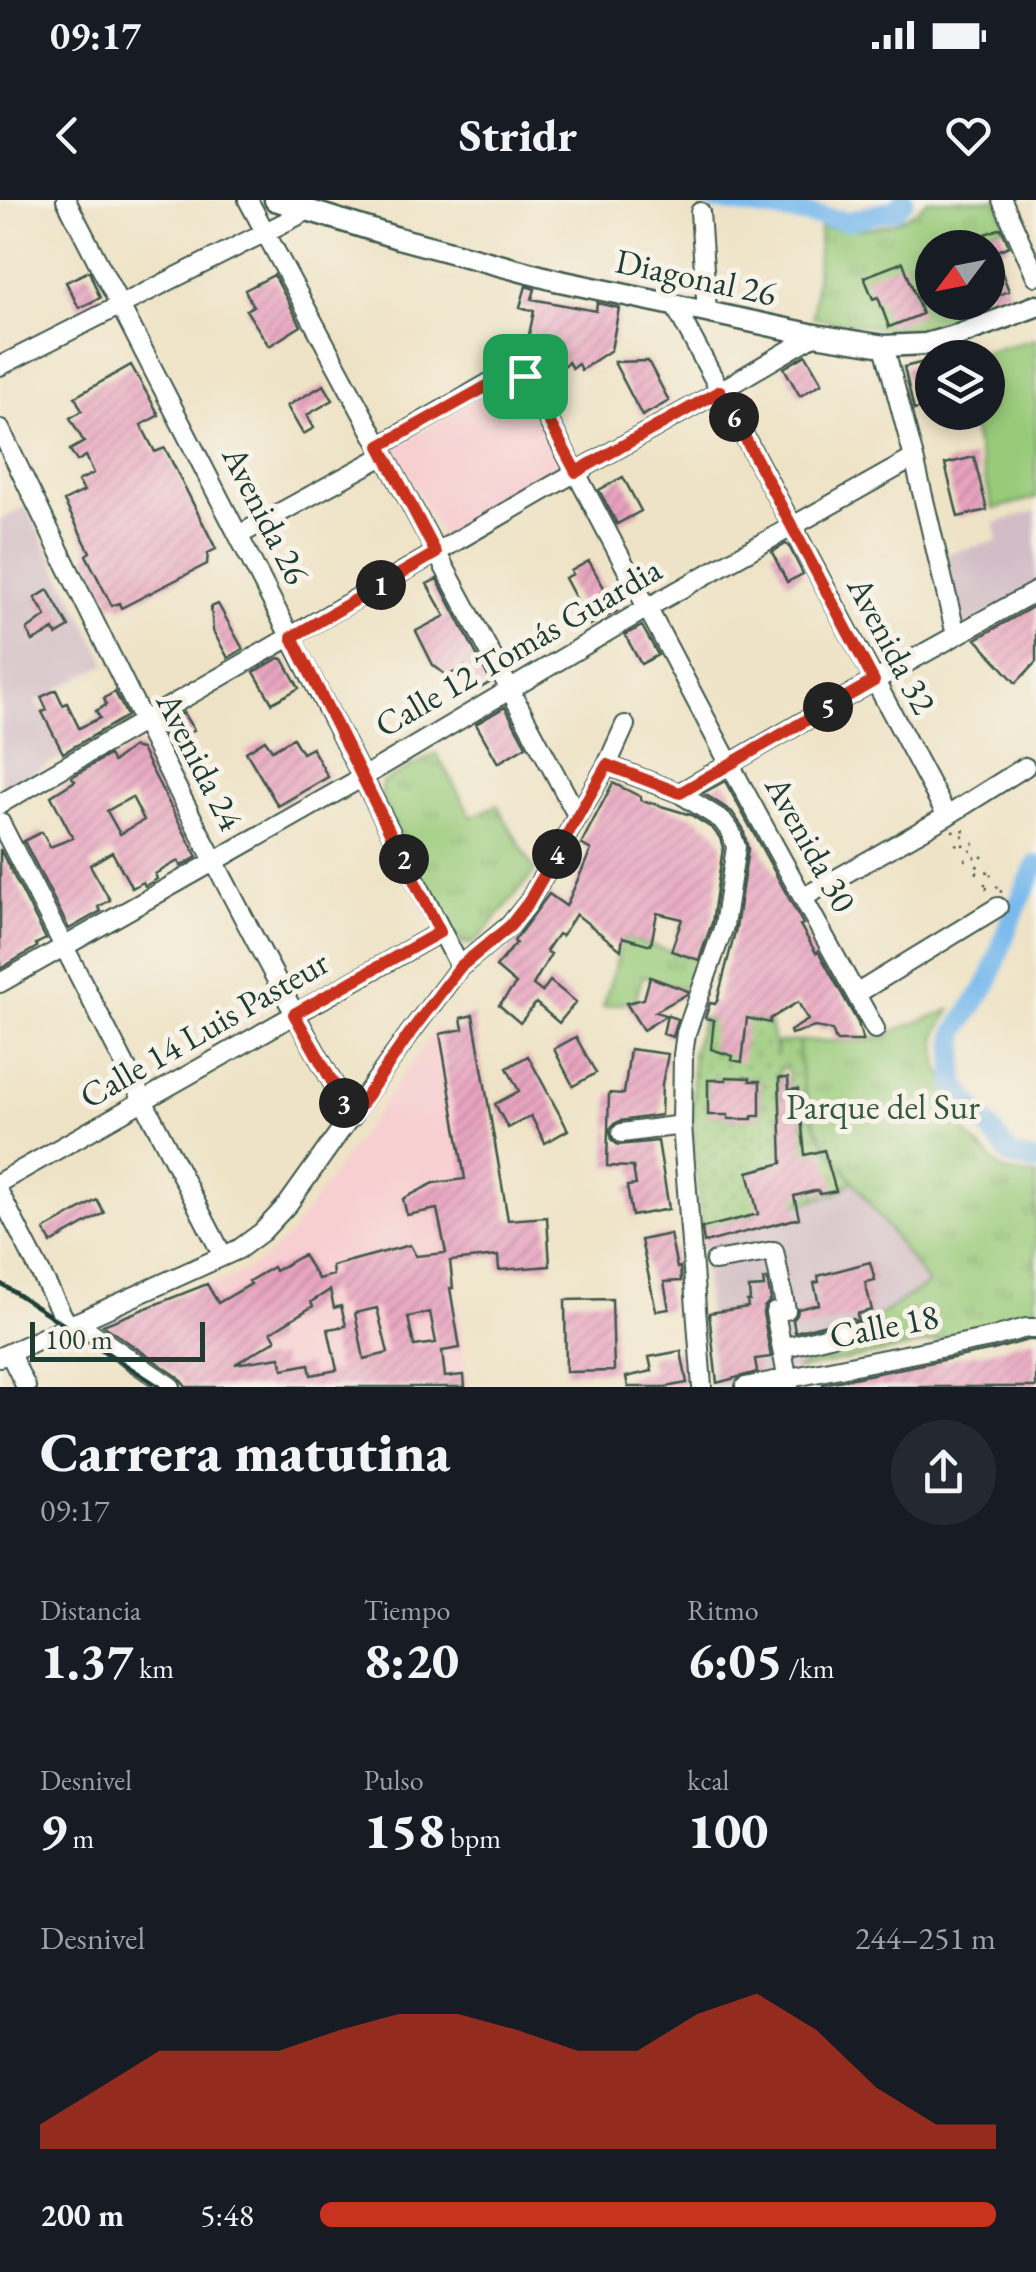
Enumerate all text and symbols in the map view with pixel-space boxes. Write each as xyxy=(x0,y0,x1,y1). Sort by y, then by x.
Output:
text: 09:17 xyxy=(50,11,141,60)
text: Stridr xyxy=(459,106,577,164)
icon: back xyxy=(40,108,95,163)
icon: heart xyxy=(941,108,996,163)
north arrow xyxy=(915,230,1005,320)
map controls xyxy=(915,230,1005,430)
street label: Diagonal 26 xyxy=(612,238,780,315)
pin xyxy=(483,334,568,419)
button: layers xyxy=(915,340,1005,430)
icon: arrive xyxy=(498,349,553,404)
pin: 6 xyxy=(709,392,759,442)
text: 6 xyxy=(727,399,741,435)
street label: Avenida 26 xyxy=(212,437,320,591)
street label: Calle 12 Tomás Guardia xyxy=(367,548,669,746)
pin: 1 xyxy=(356,560,406,610)
street label: Avenida 32 xyxy=(837,567,947,721)
pin: 5 xyxy=(803,682,853,732)
street label: Avenida 24 xyxy=(146,683,254,838)
text: 5 xyxy=(821,689,835,725)
street label: Avenida 30 xyxy=(755,767,867,920)
pin: 4 xyxy=(532,829,582,879)
pin: 2 xyxy=(379,834,429,884)
text: 4 xyxy=(550,836,564,872)
text: 2 xyxy=(397,841,411,877)
street label: Calle 14 Luis Pasteur xyxy=(71,939,337,1118)
pin: 3 xyxy=(319,1078,369,1128)
park label: Parque del Sur xyxy=(786,1084,980,1129)
text: 3 xyxy=(337,1085,351,1121)
street label: Calle 18 xyxy=(826,1293,942,1358)
scale bar xyxy=(30,1317,205,1362)
text: 100 m xyxy=(45,1321,113,1357)
text: Carrera matutina xyxy=(40,1416,450,1487)
button: share xyxy=(891,1420,996,1525)
text: 09:17 xyxy=(40,1489,109,1531)
text: Distancia xyxy=(40,1592,141,1628)
text: Tiempo xyxy=(364,1592,450,1628)
text: Ritmo xyxy=(687,1592,759,1628)
text: 1.37 xyxy=(40,1628,134,1693)
text: 8:20 xyxy=(364,1628,459,1693)
text: 6:05 xyxy=(687,1628,783,1693)
text: km xyxy=(134,1650,174,1686)
text: /km xyxy=(783,1650,834,1686)
text: Desnivel xyxy=(40,1762,132,1798)
text: Pulso xyxy=(364,1762,424,1798)
text: kcal xyxy=(687,1762,729,1798)
text: 9 xyxy=(40,1798,67,1863)
text: 158 xyxy=(364,1798,445,1863)
text: 100 xyxy=(687,1798,768,1863)
text: m xyxy=(67,1820,94,1856)
text: bpm xyxy=(445,1820,501,1856)
text: Desnivel xyxy=(40,1917,145,1959)
text: 244–251 m xyxy=(855,1917,996,1959)
text: 200 m xyxy=(40,2194,124,2236)
text: 5:48 xyxy=(200,2194,254,2236)

